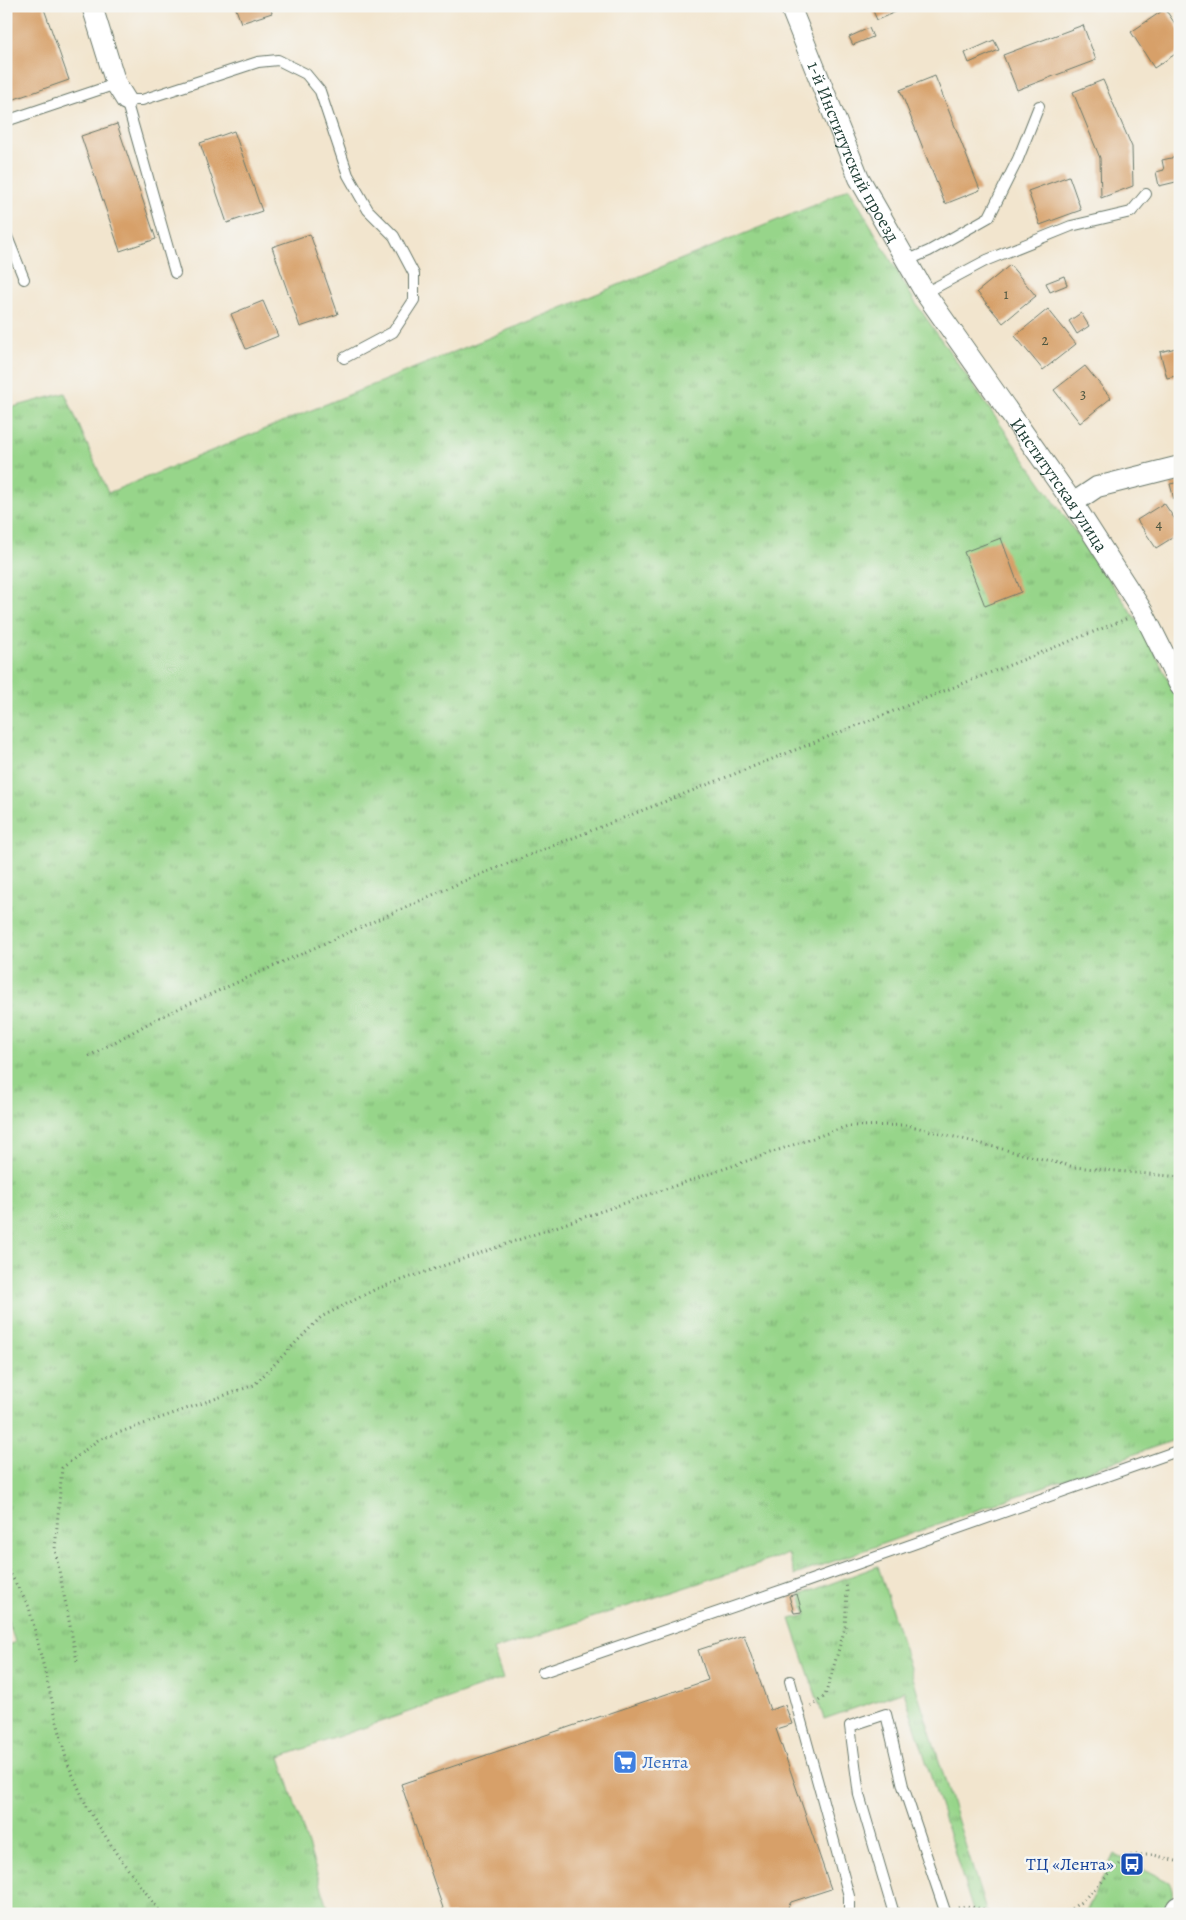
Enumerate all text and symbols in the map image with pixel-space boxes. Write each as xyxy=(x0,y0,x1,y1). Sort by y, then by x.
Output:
street label: 1-й Институтский проезд xyxy=(801,58,905,247)
house number: 1 xyxy=(1003,284,1009,304)
house number: 2 xyxy=(1041,330,1049,350)
house number: 3 xyxy=(1080,384,1086,404)
street label: Институтская улица xyxy=(1005,413,1114,557)
house number: 4 xyxy=(1156,514,1163,534)
supermarket icon: Лента xyxy=(612,1749,638,1775)
place label: Лента xyxy=(642,1750,689,1774)
bus stop icon: ТЦ «Лента» xyxy=(1119,1851,1145,1877)
place label: ТЦ «Лента» xyxy=(1026,1852,1114,1876)

